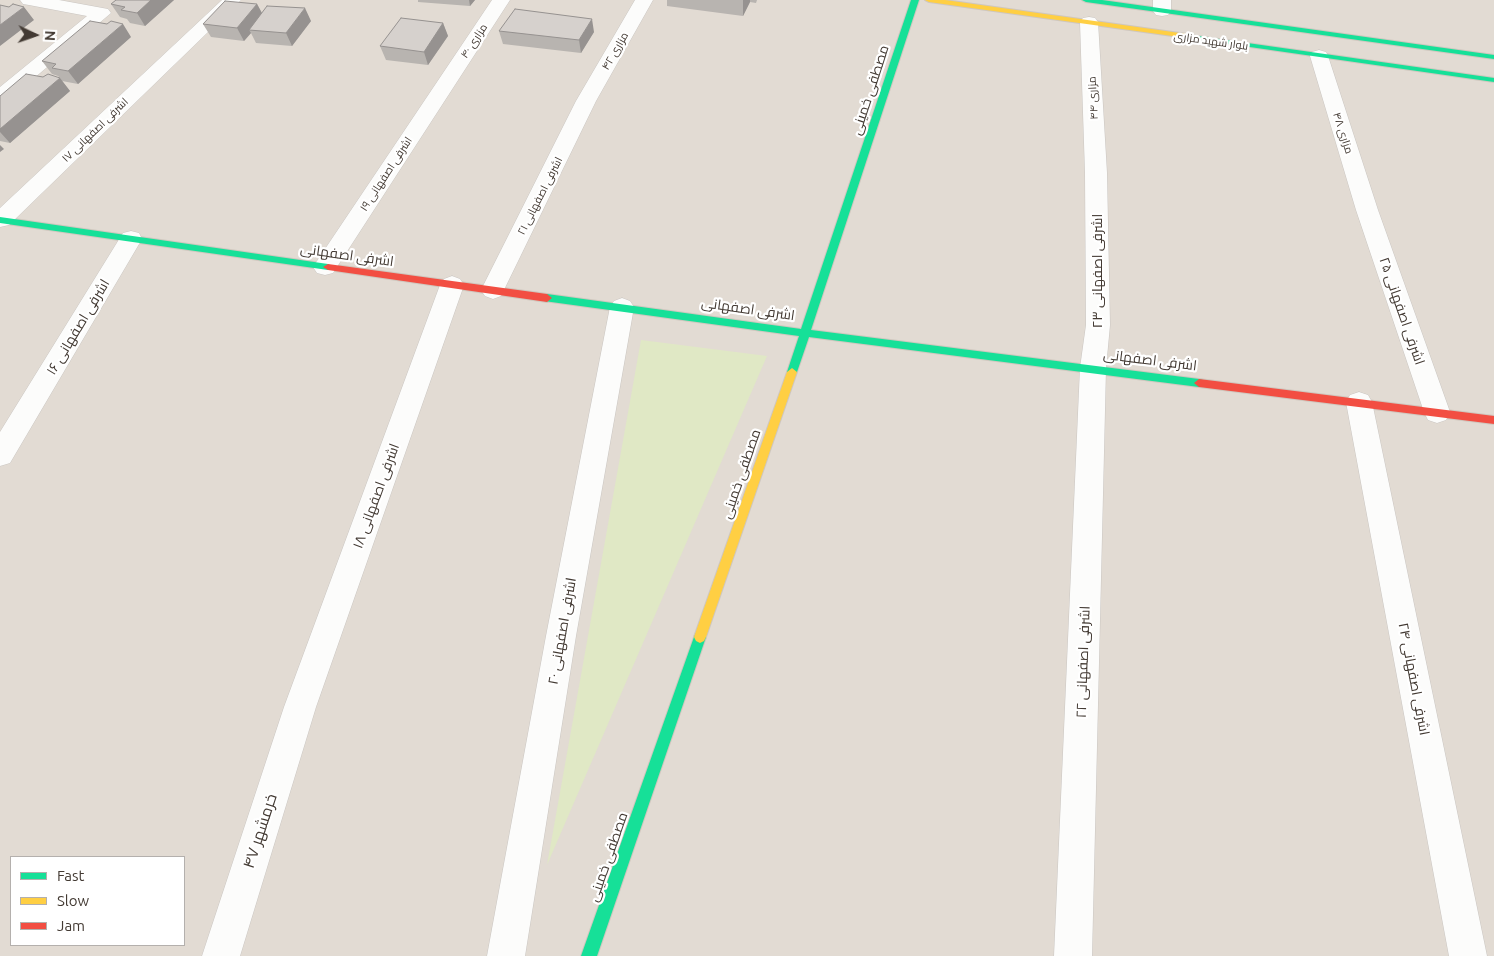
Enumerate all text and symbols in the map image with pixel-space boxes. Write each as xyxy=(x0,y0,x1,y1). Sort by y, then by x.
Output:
north arrow xyxy=(10,10,60,60)
street label: مزاری ۴۰ xyxy=(458,21,490,61)
street label: بلوار شهید مزاری xyxy=(1173,29,1249,53)
text: N xyxy=(42,30,58,41)
street label: مزاری ۴۲ xyxy=(599,30,631,72)
street label: مصطفی خمینی xyxy=(848,43,892,137)
street label: مزاری ۴۴ xyxy=(1085,76,1101,120)
street label: اشرفی اصفهانی ۱۷ xyxy=(59,95,131,165)
street label: مزاری ۴۸ xyxy=(1330,111,1356,155)
street label: اشرفی اصفهانی ۱۹ xyxy=(357,134,415,214)
street label: اشرفی اصفهانی ۲۱ xyxy=(515,155,565,237)
street label: اشرفی اصفهانی ۲۳ xyxy=(1089,214,1105,328)
street label: اشرفی اصفهانی xyxy=(299,240,395,270)
street label: اشرفی اصفهانی ۲۵ xyxy=(1376,255,1428,367)
street label: اشرفی اصفهانی ۱۶ xyxy=(43,276,113,378)
street label: اشرفی اصفهانی xyxy=(700,294,796,324)
street label: اشرفی اصفهانی xyxy=(1102,346,1198,374)
street label: مصطفی خمینی xyxy=(718,427,764,521)
street label: اشرفی اصفهانی ۱۸ xyxy=(349,441,403,551)
street label: اشرفی اصفهانی ۲۰ xyxy=(544,576,580,686)
street label: اشرفی اصفهانی ۲۲ xyxy=(1073,606,1093,718)
street label: اشرفی اصفهانی ۲۴ xyxy=(1395,621,1433,737)
street label: خرمشهر ۴۷ xyxy=(239,791,281,871)
street label: مصطفی خمینی xyxy=(585,810,631,904)
legend xyxy=(10,856,185,946)
text: Fast xyxy=(57,867,84,884)
text: Slow xyxy=(57,892,89,909)
text: Jam xyxy=(57,917,85,934)

